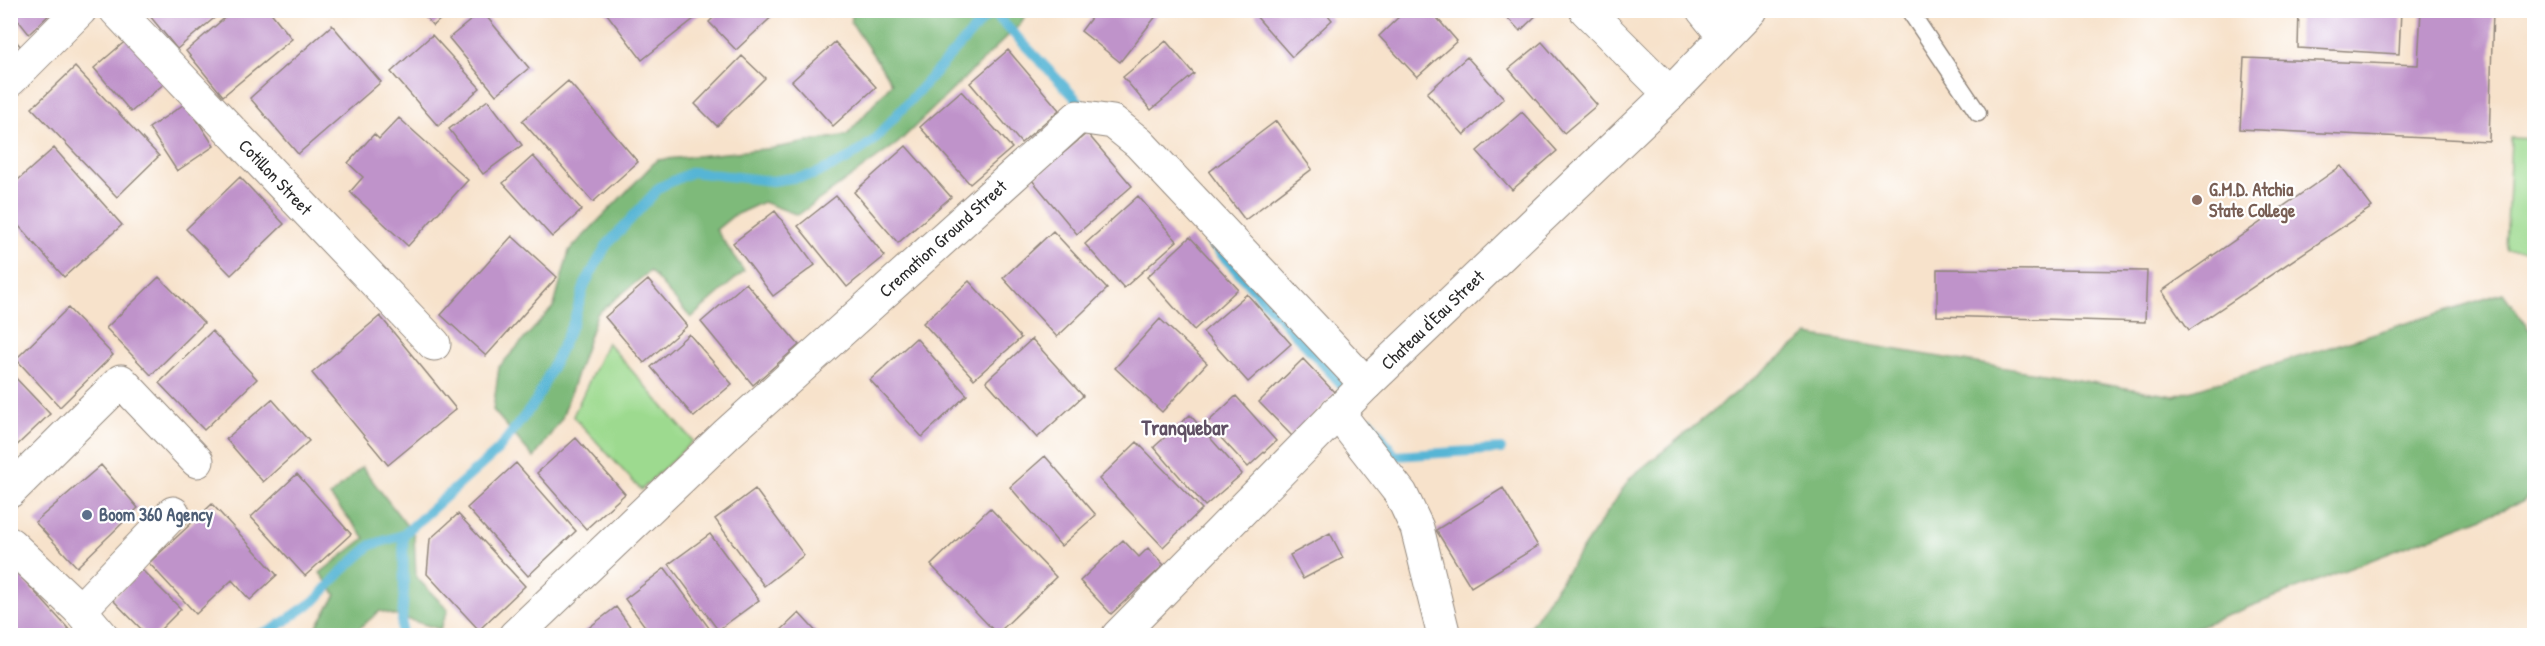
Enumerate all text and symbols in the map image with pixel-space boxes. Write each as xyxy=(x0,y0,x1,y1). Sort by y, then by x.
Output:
street label: Cotillon Street xyxy=(233,133,319,221)
street label: Cremation Ground Street xyxy=(873,174,1013,303)
place label: G.M.D. Atchia State College xyxy=(2209,177,2296,224)
marker: G.M.D. Atchia State College xyxy=(2190,193,2204,207)
street label: Chateau d'Eau Street xyxy=(1375,264,1490,375)
district label: Tranquebar xyxy=(1140,413,1229,443)
place label: Boom 360 Agency xyxy=(99,502,214,528)
marker: Boom 360 Agency xyxy=(80,508,94,522)

